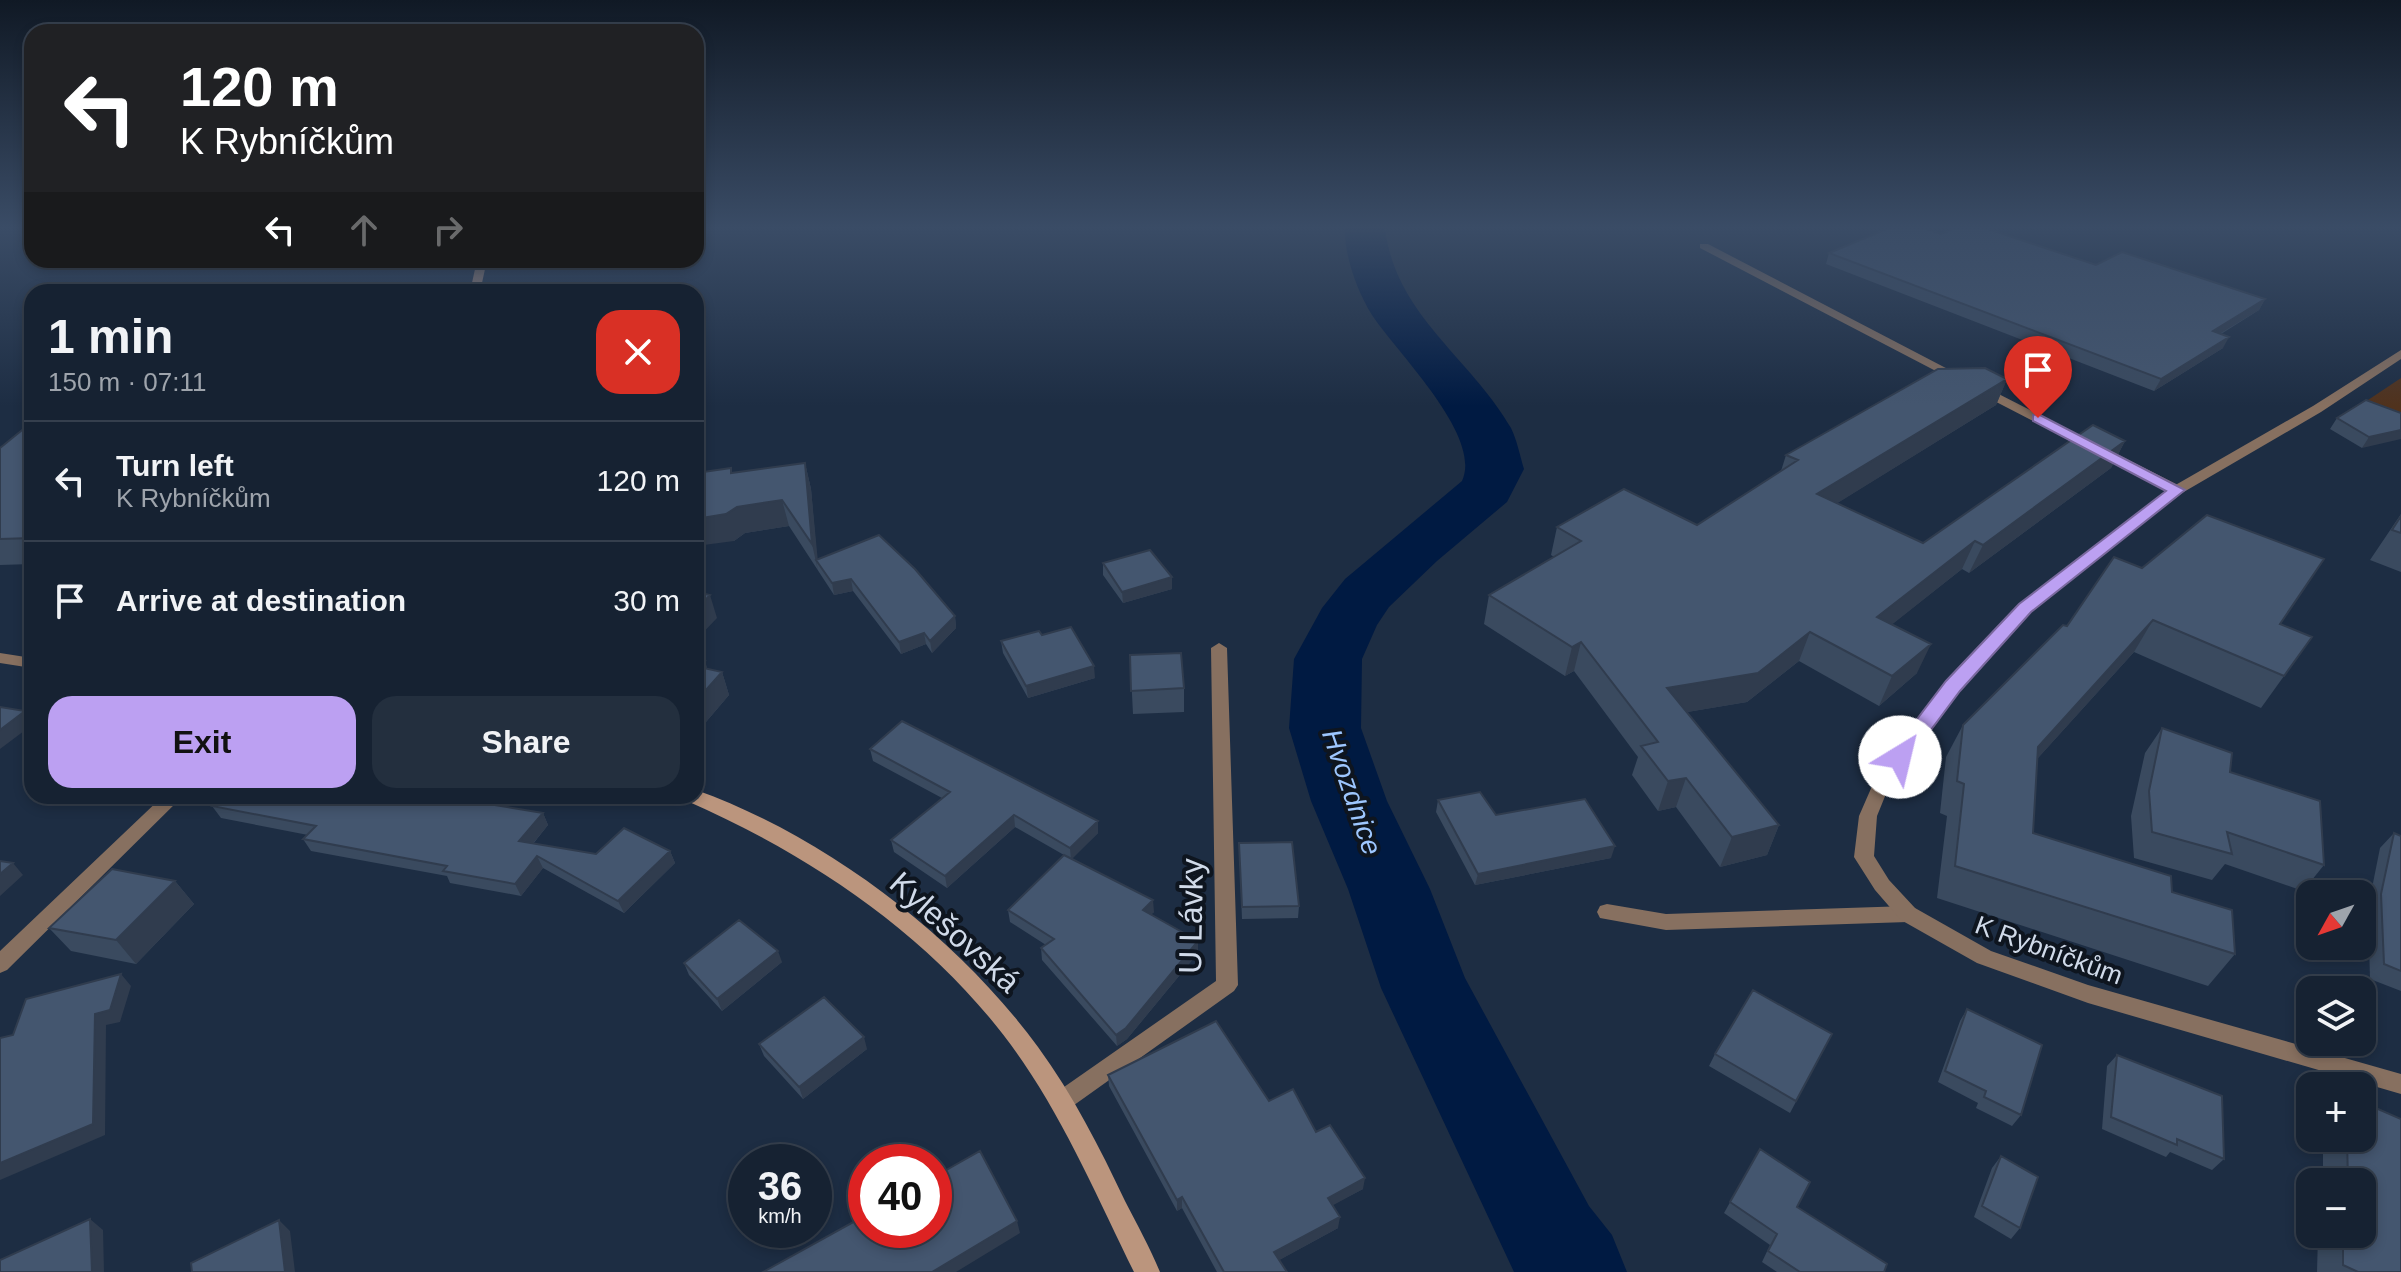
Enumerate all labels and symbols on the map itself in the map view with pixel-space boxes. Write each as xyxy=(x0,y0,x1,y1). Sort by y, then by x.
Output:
pin xyxy=(2004,336,2072,418)
position arrow xyxy=(1858,715,1942,799)
water label: Hvozdnice xyxy=(1316,725,1388,859)
street label: U Lávky xyxy=(1172,858,1210,974)
street label: Kylešovská xyxy=(883,864,1027,1000)
north arrow xyxy=(2296,880,2376,960)
street label: K Rybníčkům xyxy=(1971,909,2127,991)
speed limit sign: 40 xyxy=(848,1144,952,1248)

